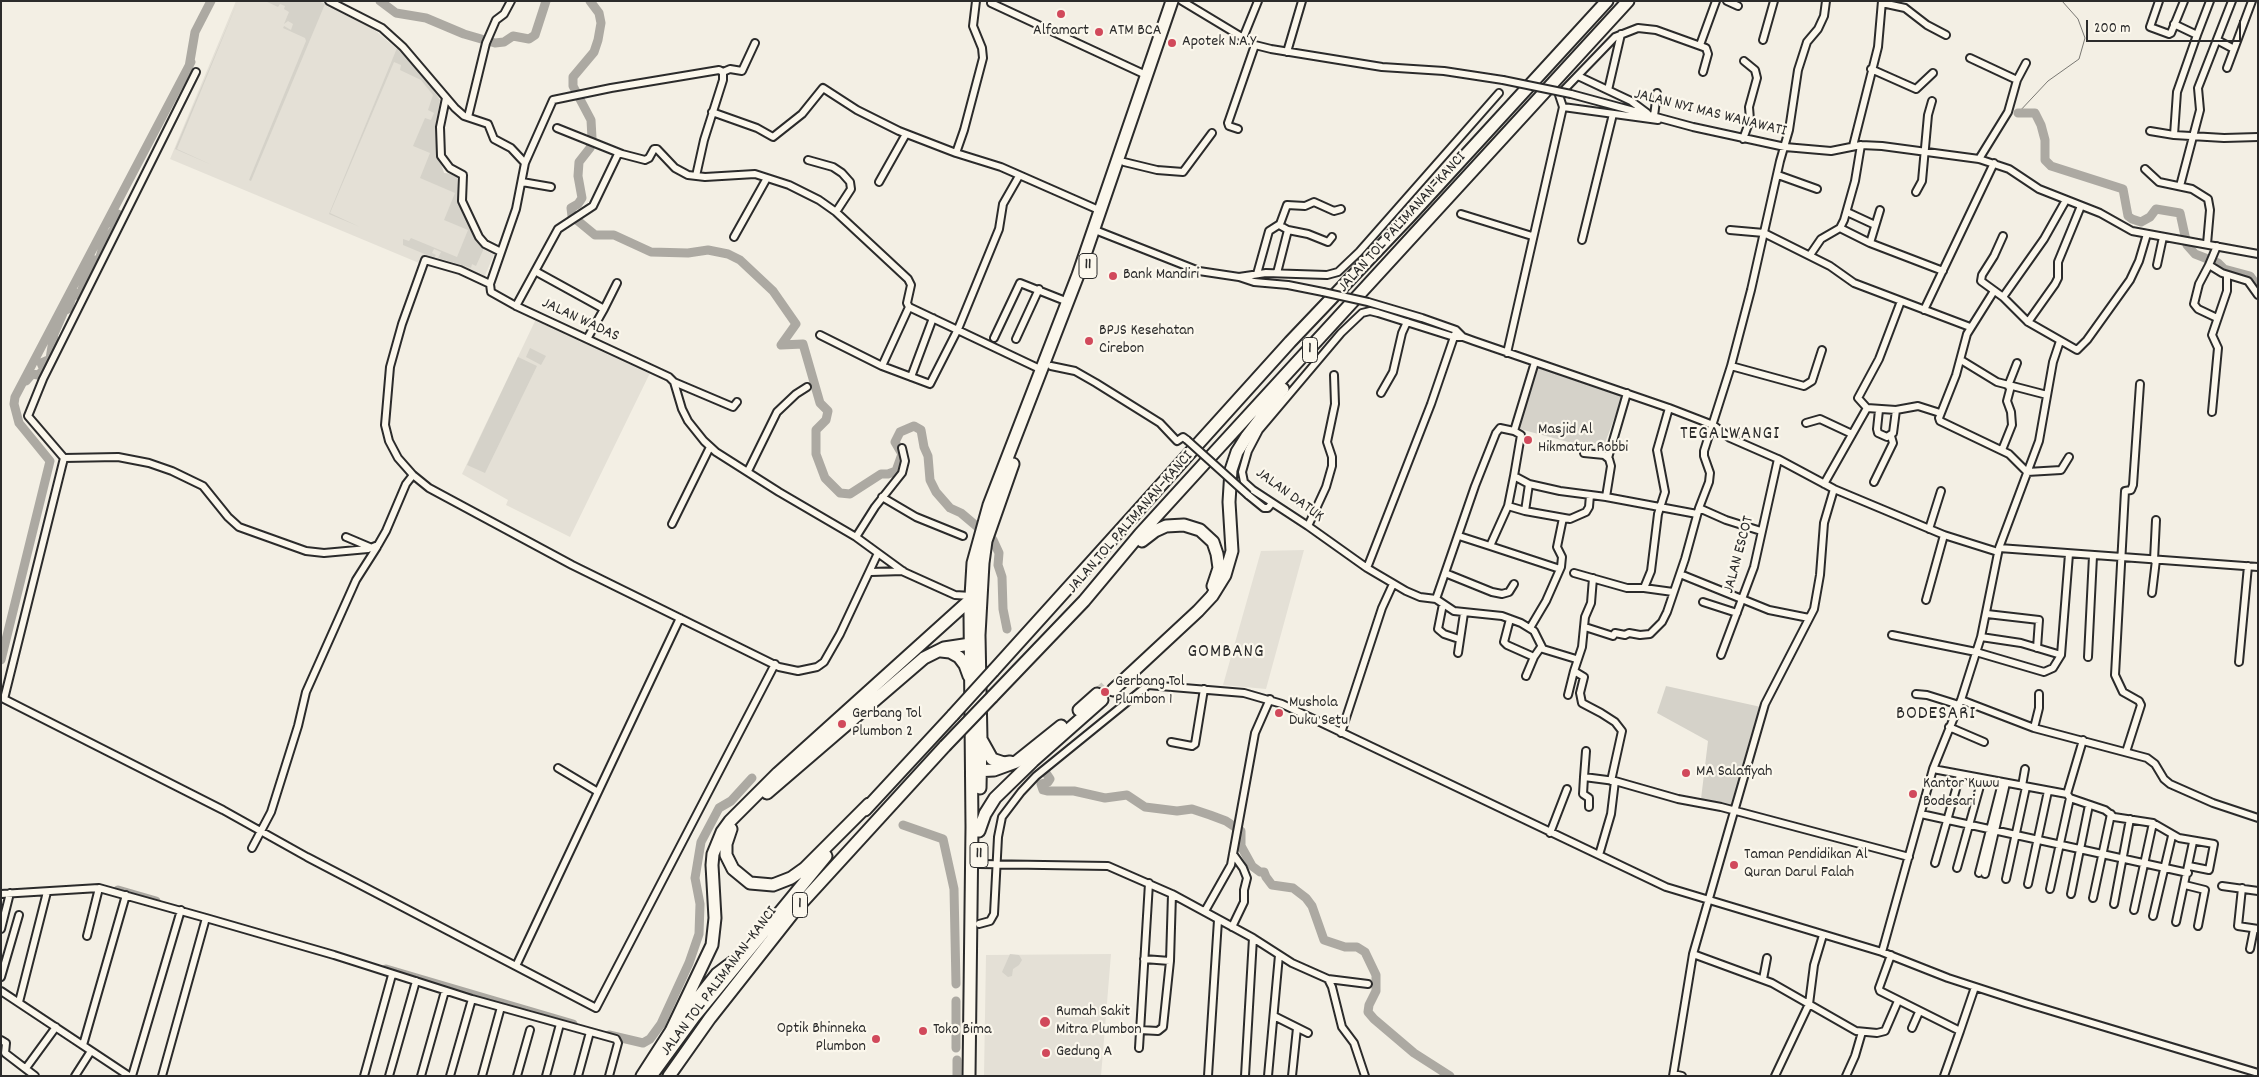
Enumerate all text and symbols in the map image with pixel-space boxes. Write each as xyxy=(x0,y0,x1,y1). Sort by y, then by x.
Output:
marker: Alfamart xyxy=(1055,8,1067,20)
scale bar xyxy=(2089,10,2244,42)
text: 200 m xyxy=(2094,18,2131,40)
place label: Alfamart xyxy=(1033,22,1089,42)
place label: ATM BCA xyxy=(1109,22,1161,42)
marker: ATM BCA xyxy=(1093,26,1105,38)
place label: Apotek N.A.Y xyxy=(1182,33,1256,53)
marker: Apotek N.A.Y xyxy=(1166,37,1178,49)
street label: JALAN NYI MAS WANAWATI xyxy=(1632,86,1788,142)
street label: JALAN TOL PALIMANAN–KANCI xyxy=(1335,149,1471,297)
road number: 11 xyxy=(1079,254,1097,278)
place label: Bank Mandiri xyxy=(1123,266,1199,286)
marker: Bank Mandiri xyxy=(1107,270,1119,282)
street label: JALAN WADAS xyxy=(538,295,622,347)
place label: BPJS Kesehatan Cirebon xyxy=(1099,322,1194,360)
marker: BPJS Kesehatan Cirebon xyxy=(1083,335,1095,347)
road number: 1 xyxy=(1302,338,1318,362)
place label: Masjid Al Hikmatur Robbi xyxy=(1538,421,1628,459)
district label: TEGALWANGI xyxy=(1679,424,1781,446)
marker: Masjid Al Hikmatur Robbi xyxy=(1522,434,1534,446)
street label: JALAN TOL PALIMANAN–KANCI xyxy=(1064,448,1198,598)
street label: JALAN DATUK xyxy=(1251,465,1327,527)
street label: JALAN ESCOT xyxy=(1720,514,1760,596)
district label: GOMBANG xyxy=(1187,642,1265,664)
place label: Gerbang Tol Plumbon 1 xyxy=(1115,673,1184,711)
marker: Gerbang Tol Plumbon 1 xyxy=(1099,686,1111,698)
place label: Mushola Duku Setu xyxy=(1289,694,1348,732)
district label: BODESARI xyxy=(1895,704,1977,726)
place label: Gerbang Tol Plumbon 2 xyxy=(852,705,921,743)
marker: Mushola Duku Setu xyxy=(1273,707,1285,719)
marker: Gerbang Tol Plumbon 2 xyxy=(836,718,848,730)
place label: MA Salafiyah xyxy=(1696,763,1772,783)
marker: MA Salafiyah xyxy=(1680,767,1692,779)
place label: Kantor Kuwu Bodesari xyxy=(1923,775,1999,813)
marker: Kantor Kuwu Bodesari xyxy=(1907,788,1919,800)
road number: 11 xyxy=(970,842,988,868)
place label: Taman Pendidikan Al Quran Darul Falah xyxy=(1744,846,1868,884)
marker: Taman Pendidikan Al Quran Darul Falah xyxy=(1728,859,1740,871)
road number: 1 xyxy=(792,892,808,918)
street label: JALAN TOL PALIMANAN–KANCI xyxy=(658,903,782,1061)
place label: Rumah Sakit Mitra Plumbon xyxy=(1056,1003,1142,1041)
marker: Rumah Sakit Mitra Plumbon xyxy=(1038,1015,1052,1029)
place label: Optik Bhinneka Plumbon xyxy=(777,1020,866,1058)
place label: Toko Bima xyxy=(933,1021,991,1041)
marker: Toko Bima xyxy=(917,1025,929,1037)
marker: Optik Bhinneka Plumbon xyxy=(870,1033,882,1045)
place label: Gedung A xyxy=(1056,1043,1112,1063)
marker: Gedung A xyxy=(1040,1047,1052,1059)

